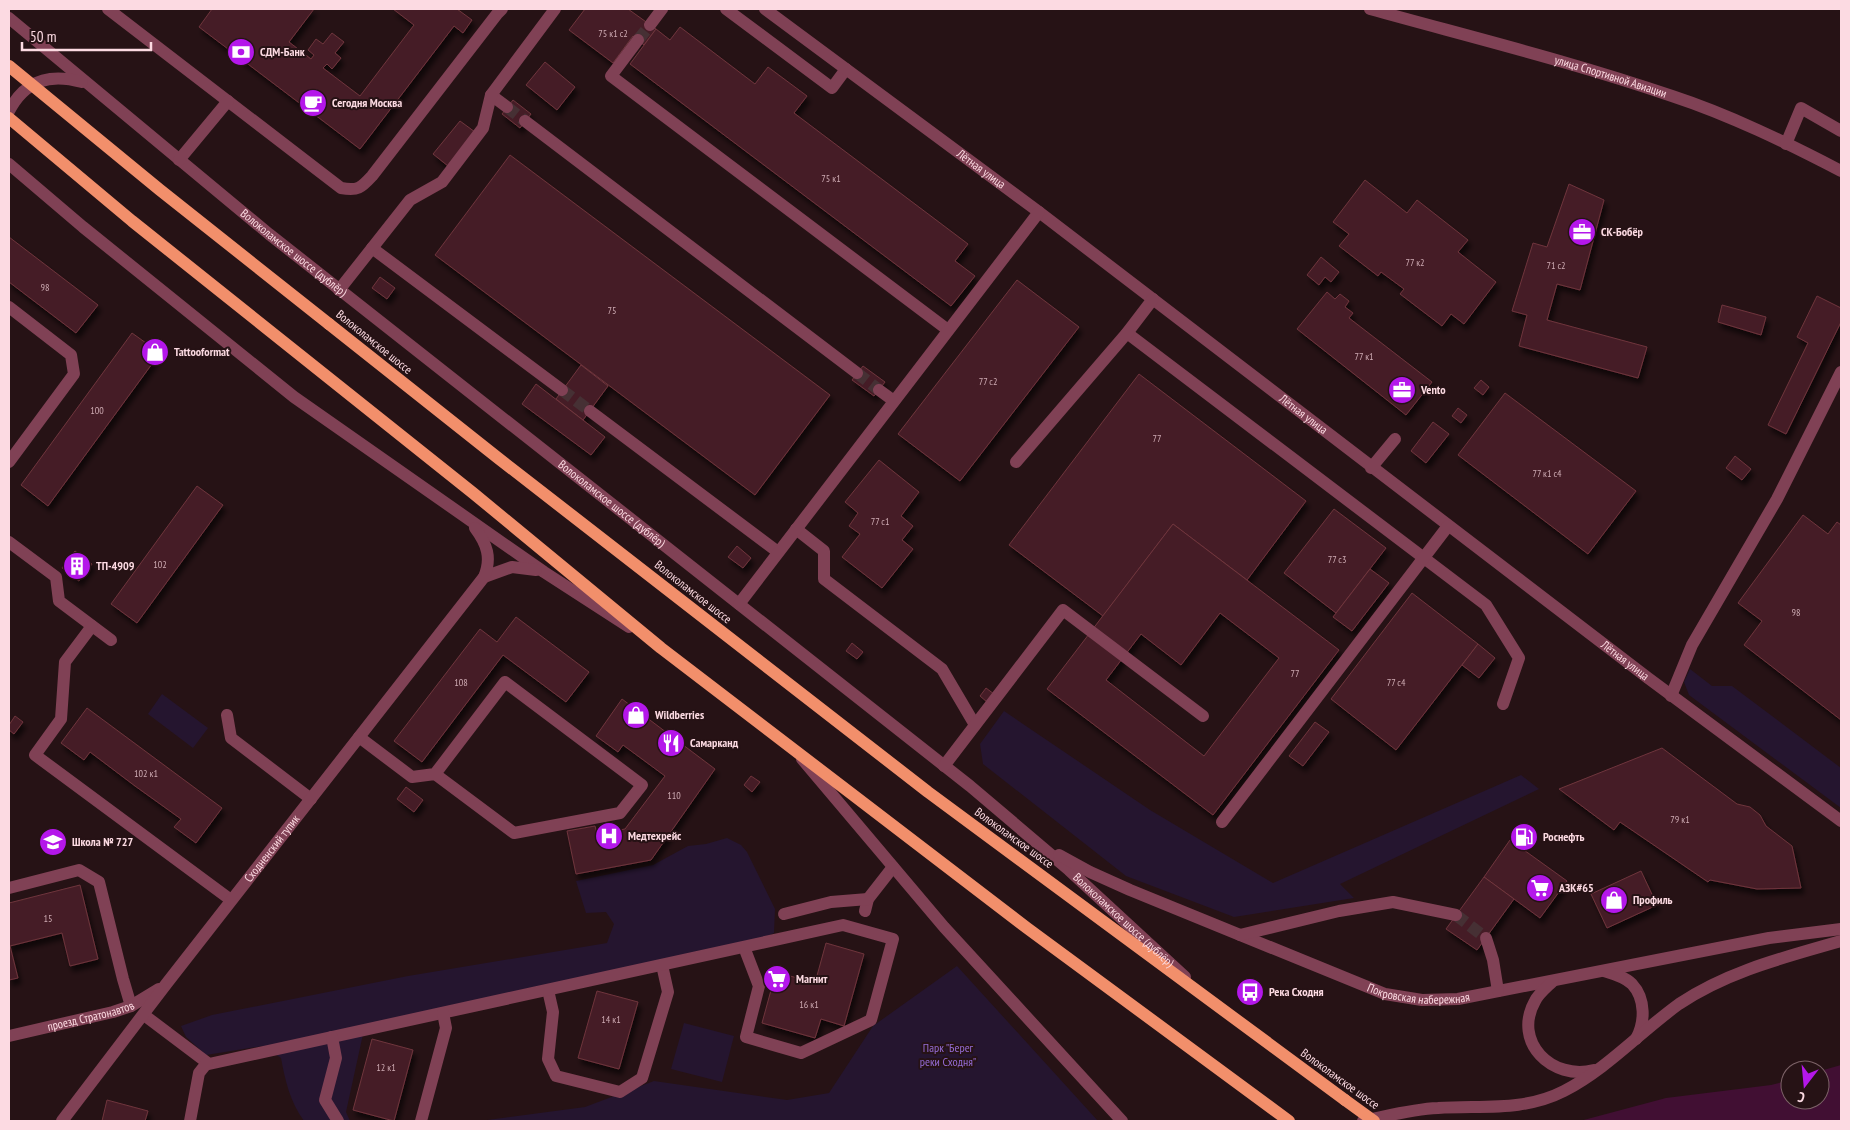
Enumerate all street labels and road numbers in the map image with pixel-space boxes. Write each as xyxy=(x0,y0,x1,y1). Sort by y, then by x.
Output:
street label: улица Спортивной Авиации xyxy=(1553,52,1669,101)
street label: Лётная улица xyxy=(953,145,1009,192)
street label: Волоколамское шоссе (дублёр) xyxy=(238,206,350,300)
street label: Волоколамское шоссе xyxy=(333,306,415,377)
street label: Лётная улица xyxy=(1276,390,1331,437)
street label: Волоколамское шоссе (дублёр) xyxy=(555,457,668,550)
street label: Волоколамское шоссе xyxy=(652,557,735,626)
street label: Лётная улица xyxy=(1598,636,1653,683)
street label: Волоколамское шоссе xyxy=(972,804,1057,871)
street label: Сходненский тупик xyxy=(241,811,303,885)
street label: Волоколамское шоссе (дублёр) xyxy=(1070,870,1177,970)
street label: Покровская набережная xyxy=(1365,980,1471,1007)
street label: проезд Стратонавтов xyxy=(46,998,137,1034)
street label: Волоколамское шоссе xyxy=(1298,1045,1383,1112)

